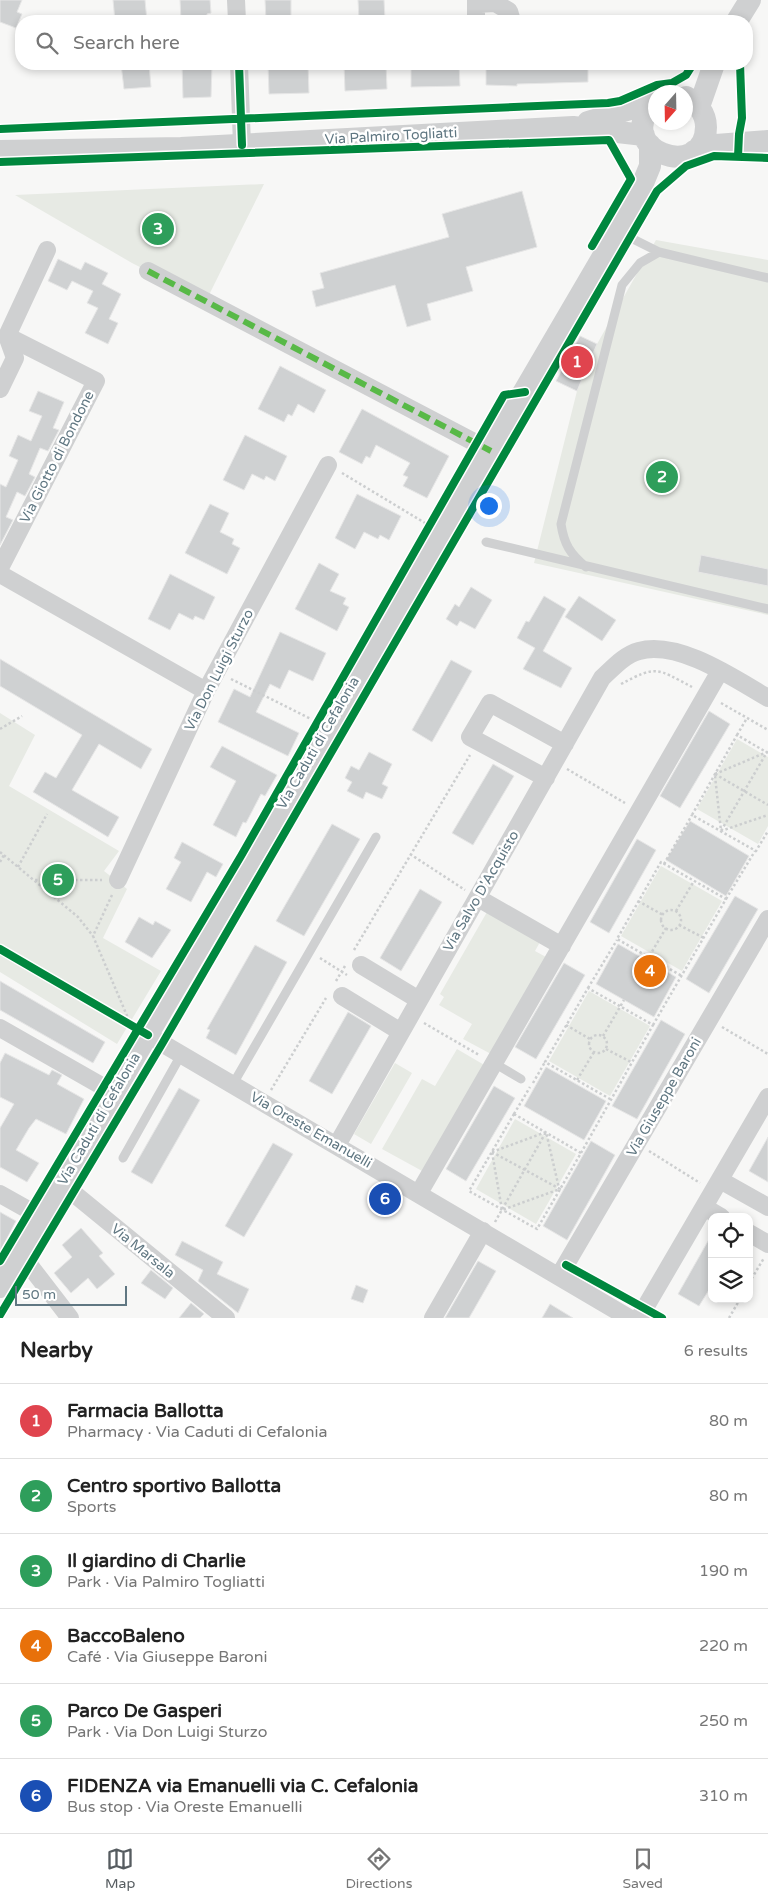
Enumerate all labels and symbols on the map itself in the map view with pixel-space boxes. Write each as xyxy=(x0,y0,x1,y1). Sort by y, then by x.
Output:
north arrow xyxy=(648,85,693,130)
street label: Via Palmiro Togliatti xyxy=(324,124,458,148)
pin: 3 xyxy=(142,210,174,248)
pin: 1 xyxy=(561,343,593,381)
street label: Via Giotto di Bondone xyxy=(16,388,98,526)
pin: 2 xyxy=(646,458,678,496)
your location xyxy=(476,493,502,519)
street label: Via Don Luigi Sturzo xyxy=(181,606,257,734)
street label: Via Caduti di Cefalonia xyxy=(273,674,363,812)
street label: Via Salvo D'Acquisto xyxy=(439,828,523,954)
pin: 5 xyxy=(42,861,74,899)
pin: 4 xyxy=(634,952,666,990)
street label: Via Giuseppe Baroni xyxy=(623,1035,705,1159)
street label: Via Caduti di Cefalonia xyxy=(54,1050,144,1188)
street label: Via Oreste Emanuelli xyxy=(247,1088,375,1172)
pin: 6 xyxy=(369,1180,401,1218)
street label: Via Marsala xyxy=(108,1220,178,1282)
scale bar xyxy=(15,1283,128,1306)

